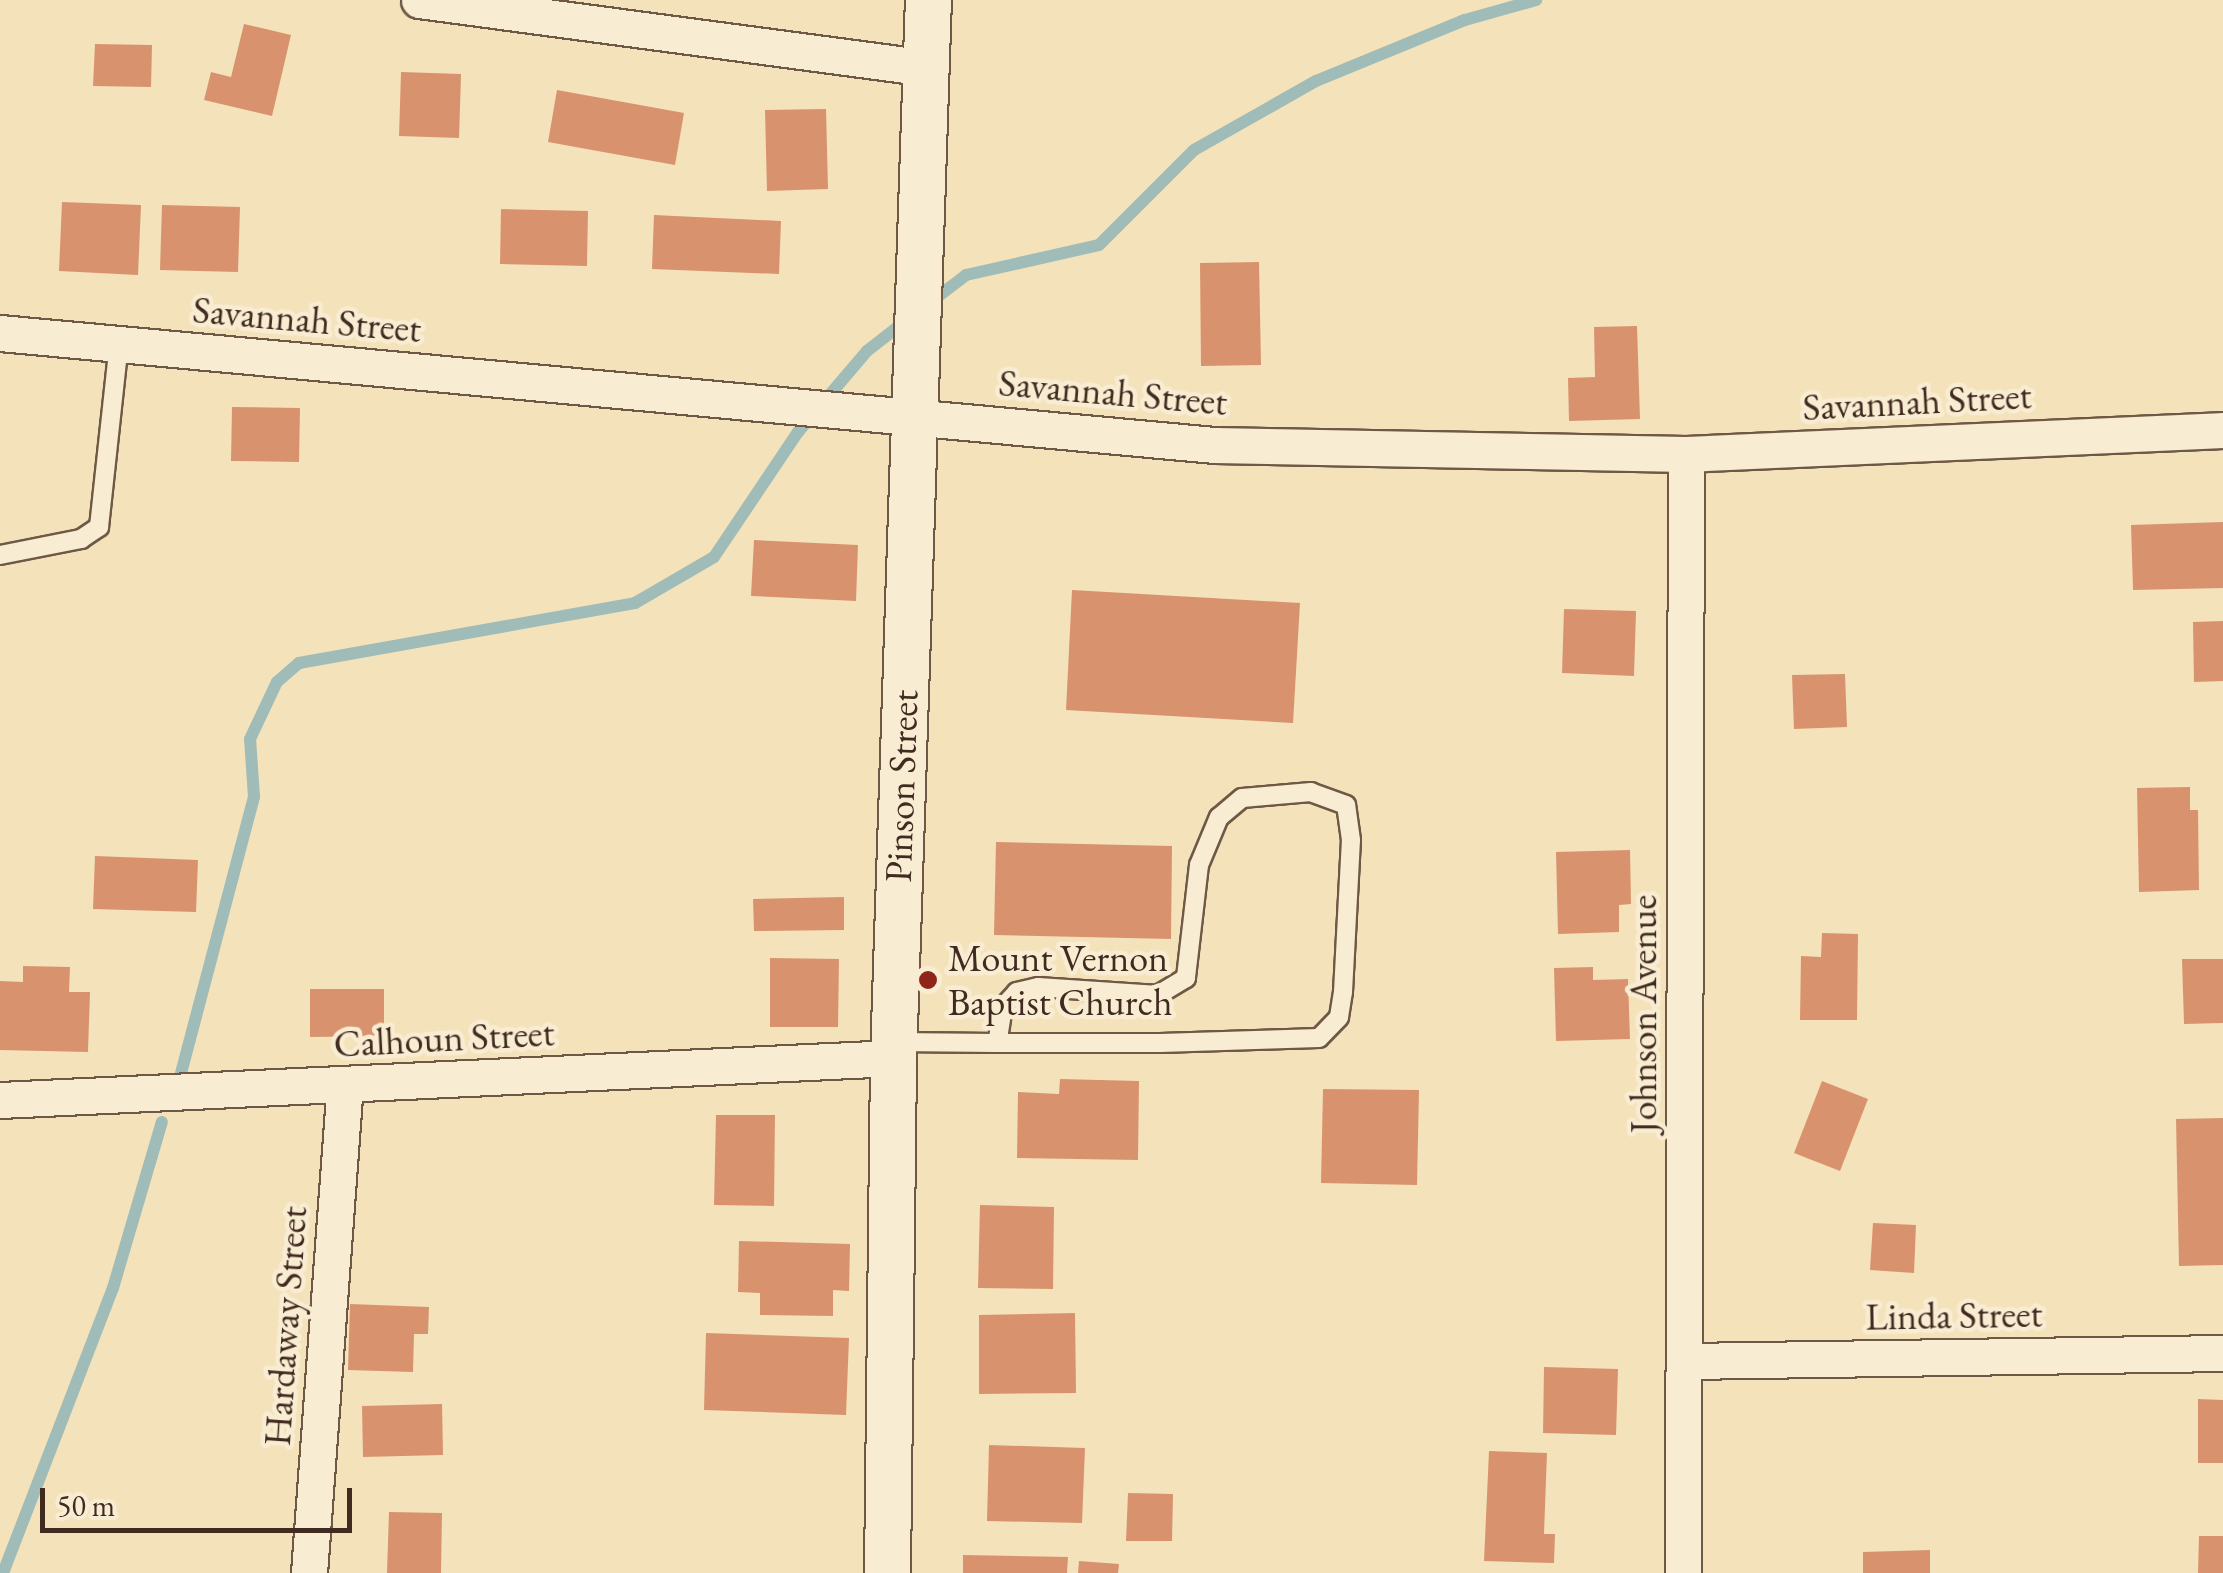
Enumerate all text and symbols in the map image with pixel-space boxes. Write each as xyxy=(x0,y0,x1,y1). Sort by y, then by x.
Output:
street label: Savannah Street xyxy=(191,286,423,352)
street label: Savannah Street xyxy=(997,359,1229,425)
street label: Savannah Street xyxy=(1801,372,2033,430)
street label: Pinson Street xyxy=(875,689,927,883)
street label: Johnson Avenue xyxy=(1620,895,1666,1133)
place label: Mount Vernon Baptist Church xyxy=(948,935,1173,1024)
marker: Mount Vernon Baptist Church xyxy=(917,969,939,991)
street label: Calhoun Street xyxy=(333,1009,555,1067)
street label: Hardaway Street xyxy=(254,1205,316,1447)
street label: Linda Street xyxy=(1865,1291,2043,1339)
scale bar xyxy=(45,1468,358,1530)
text: 50 m xyxy=(57,1486,115,1525)

